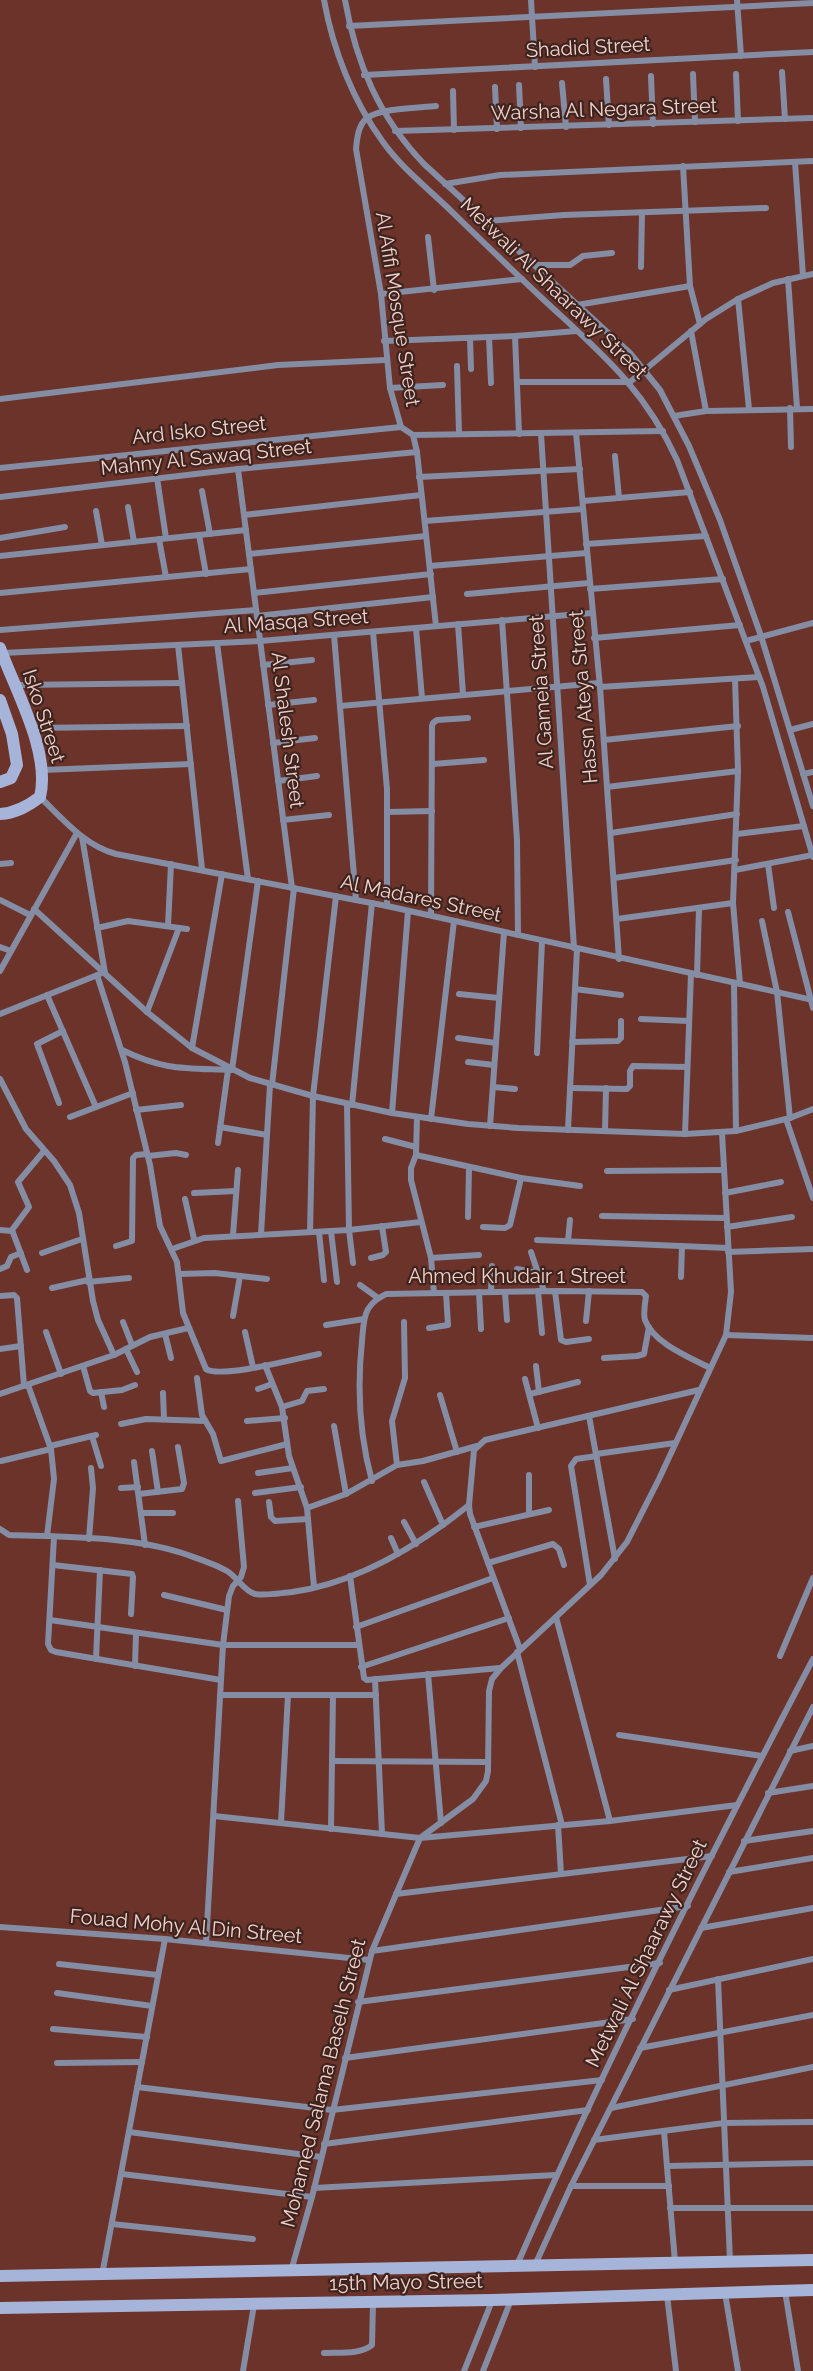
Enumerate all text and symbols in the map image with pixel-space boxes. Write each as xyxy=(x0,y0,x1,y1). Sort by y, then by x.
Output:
street label: Shadid Street xyxy=(525,32,651,62)
street label: Warsha Al Negara Street xyxy=(490,93,718,125)
street label: Metwali Al Shaarawy Street xyxy=(456,192,653,384)
street label: Al Afifi Mosque Street xyxy=(371,210,425,408)
street label: Ard Isko Street xyxy=(131,411,268,449)
street label: Mahny Al Sawaq Street xyxy=(99,434,313,480)
street label: Al Masqa Street xyxy=(223,604,370,638)
street label: Hassn Ateya Street xyxy=(563,609,603,785)
street label: Al Gameia Street xyxy=(524,614,558,770)
street label: Al Shalesh Street xyxy=(267,651,310,810)
street label: Isko Street xyxy=(18,666,70,766)
street label: Al Madares Street xyxy=(338,869,504,927)
street label: Ahmed Khudair 1 Street xyxy=(408,1264,626,1288)
street label: Metwali Al Shaarawy Street xyxy=(580,1835,712,2071)
street label: Fouad Mohy Al Din Street xyxy=(69,1904,303,1948)
street label: Mohamed Salama Baselh Street xyxy=(275,1936,371,2230)
street label: 15th Mayo Street xyxy=(329,2269,483,2295)

